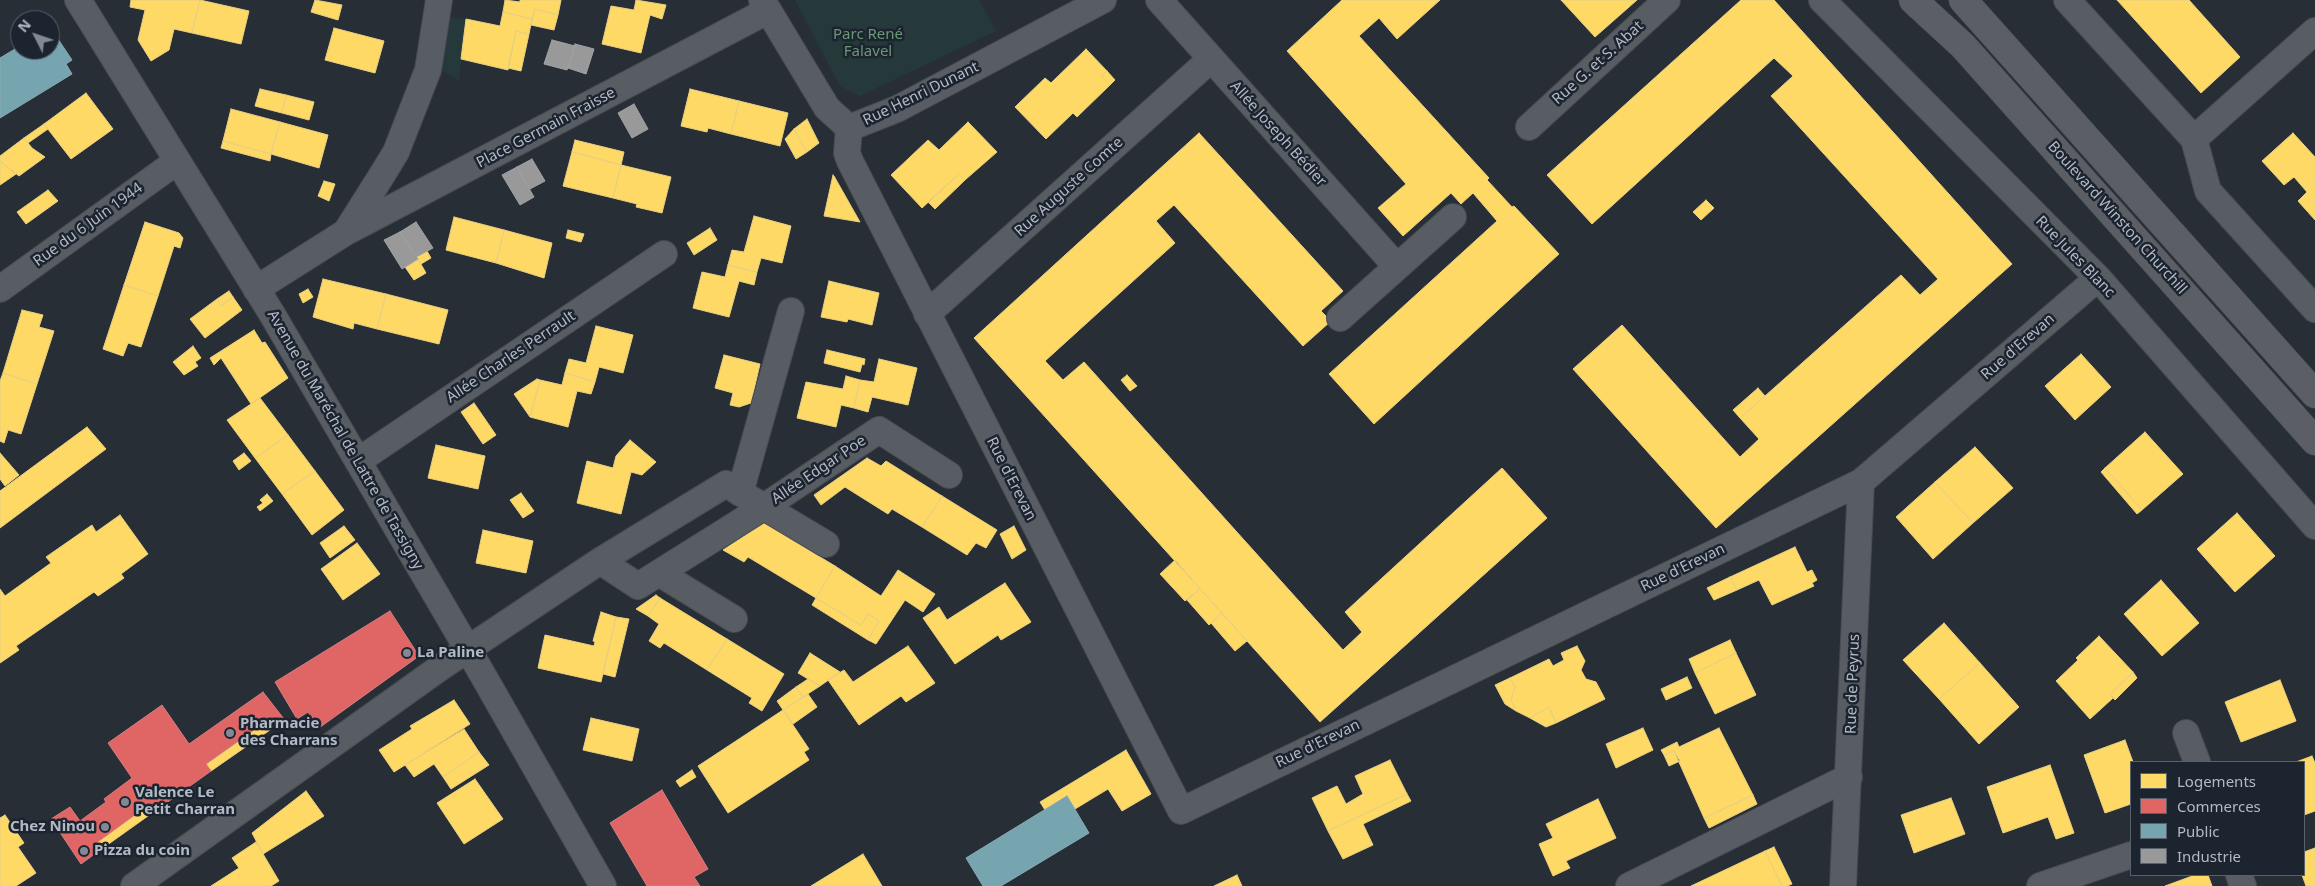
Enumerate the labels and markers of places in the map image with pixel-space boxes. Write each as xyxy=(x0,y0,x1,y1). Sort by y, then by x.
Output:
place label: La Paline xyxy=(417,644,484,662)
marker: La Paline xyxy=(401,647,413,659)
place label: Pharmacie des Charrans xyxy=(240,715,338,750)
marker: Pharmacie des Charrans xyxy=(224,727,236,739)
place label: Valence Le Petit Charran xyxy=(135,784,235,819)
marker: Valence Le Petit Charran xyxy=(119,796,131,808)
place label: Chez Ninou xyxy=(10,818,95,836)
marker: Chez Ninou xyxy=(99,821,111,833)
place label: Pizza du coin xyxy=(94,842,190,860)
marker: Pizza du coin xyxy=(78,845,90,857)

